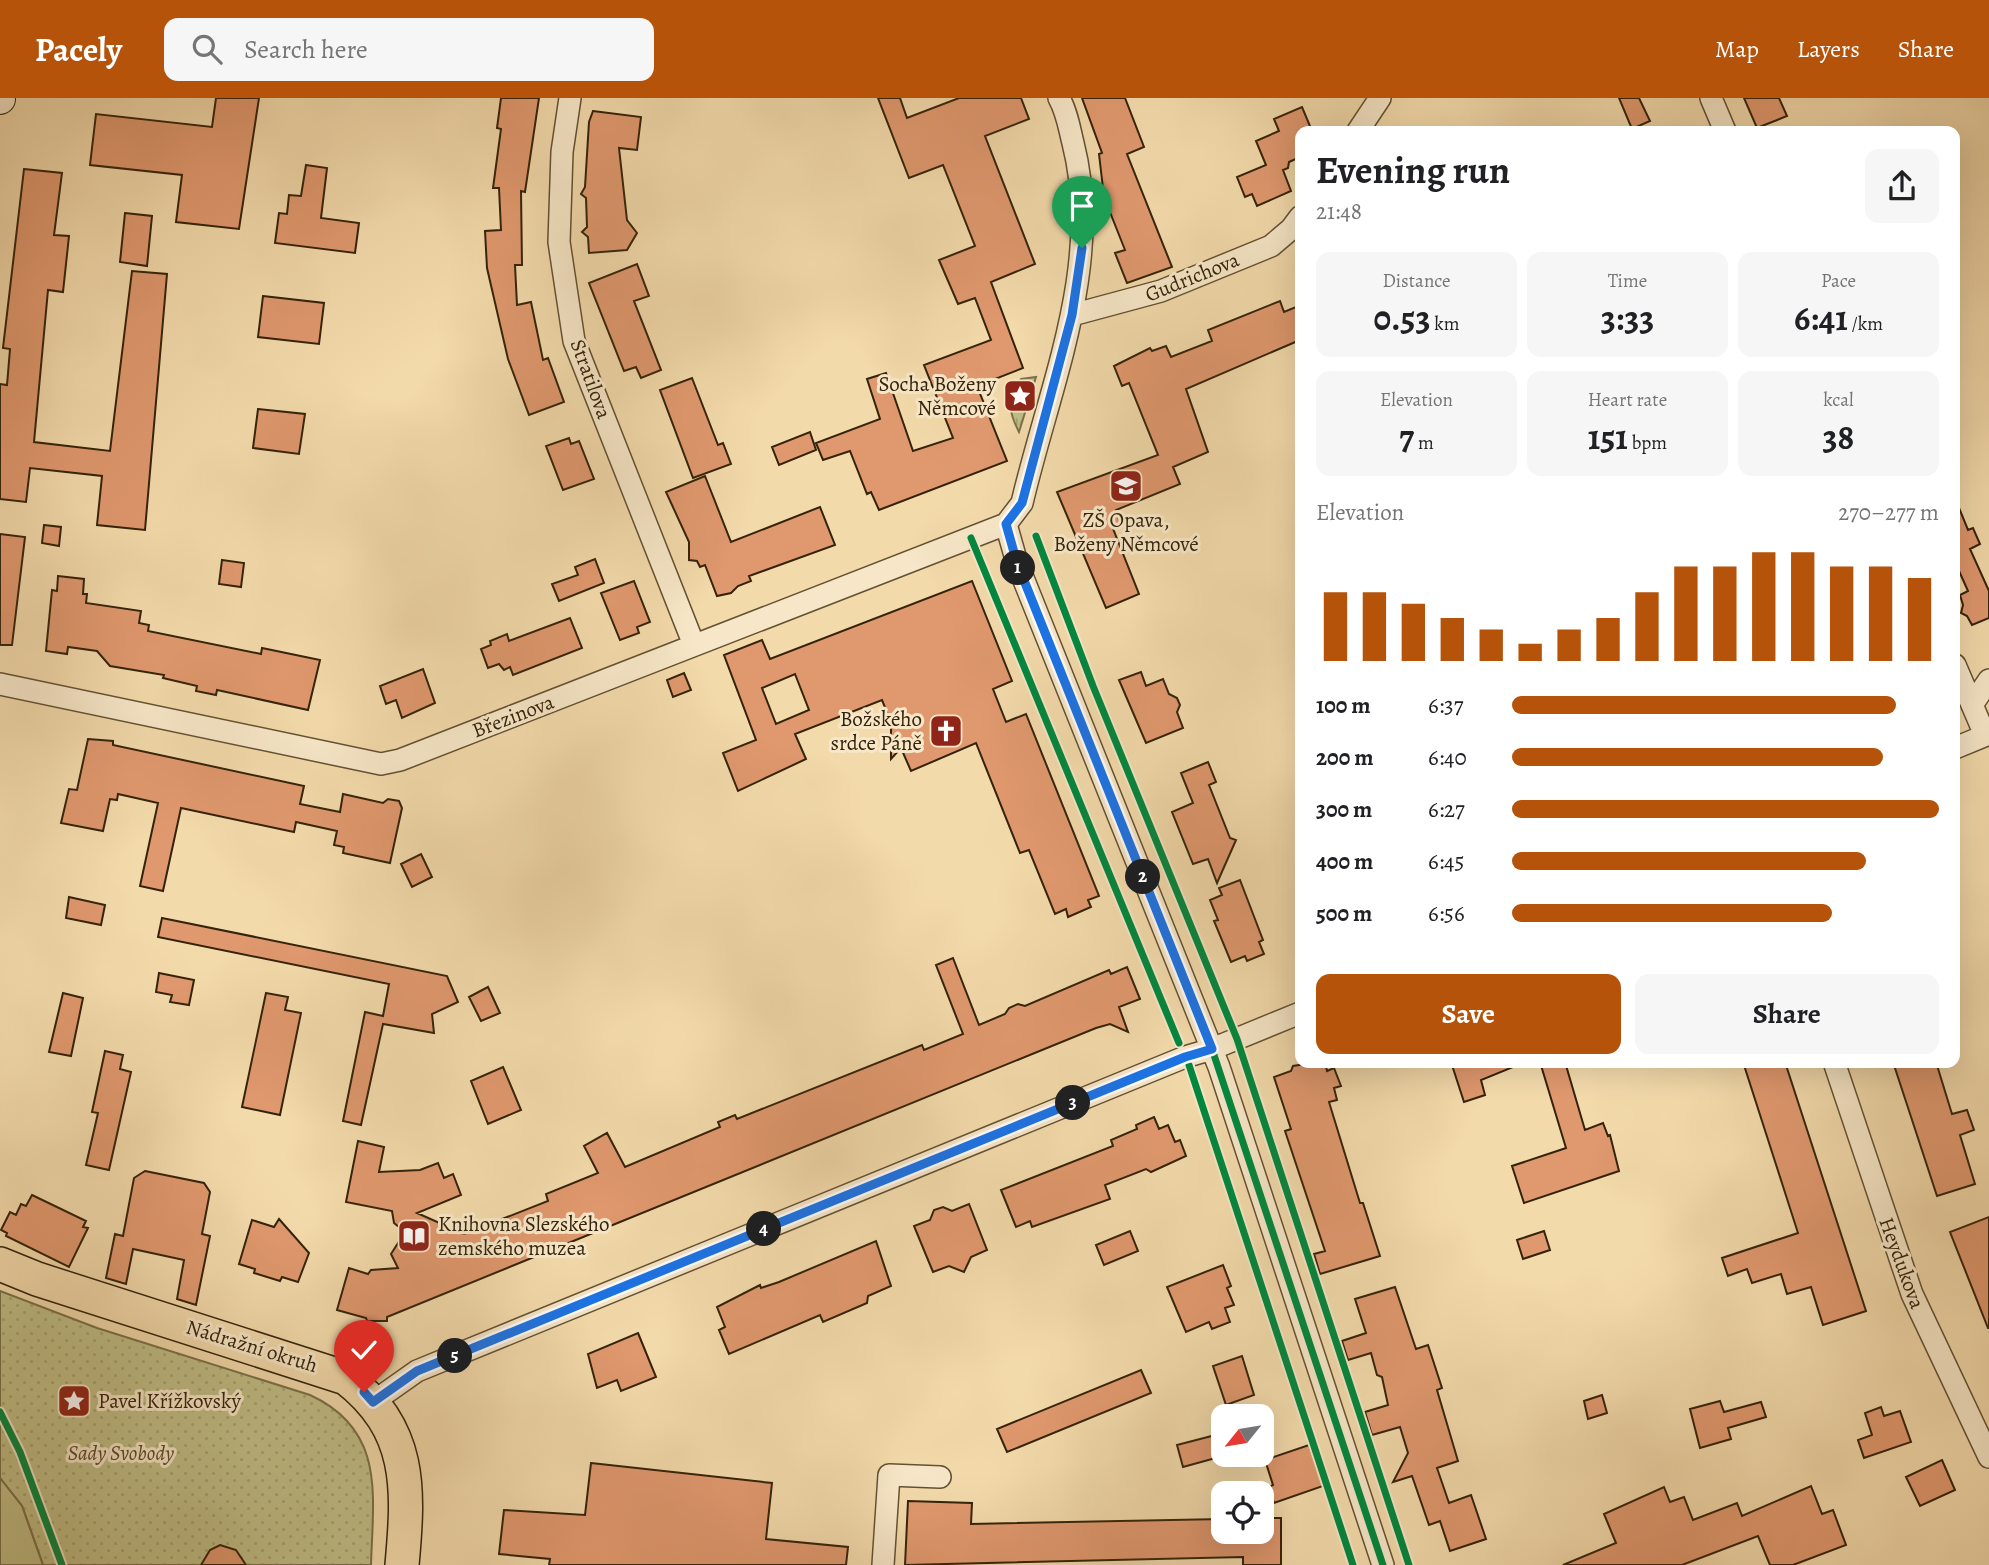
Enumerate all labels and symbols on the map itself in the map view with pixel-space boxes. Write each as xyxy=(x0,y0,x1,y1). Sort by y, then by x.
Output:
pin xyxy=(1052,176,1112,248)
street label: Gudrichova xyxy=(1141,245,1243,309)
street label: Stratilova xyxy=(564,335,618,423)
place label: Socha Boženy Němcové xyxy=(878,370,997,422)
place icon: Socha Boženy Němcové xyxy=(1001,377,1039,415)
school or university icon: ZŠ Opava, Boženy Němcové xyxy=(1107,467,1145,505)
place label: ZŠ Opava, Boženy Němcové xyxy=(1053,506,1199,558)
pin: 1 xyxy=(1000,550,1036,586)
street label: Březinova xyxy=(468,688,558,744)
place label: Božského srdce Páně xyxy=(830,705,922,757)
church icon: Božského srdce Páně xyxy=(927,712,965,750)
pin: 2 xyxy=(1126,860,1160,894)
pin: 3 xyxy=(1056,1086,1090,1121)
place label: Knihovna Slezského zemského muzea xyxy=(438,1210,609,1262)
pin: 4 xyxy=(746,1212,782,1246)
street label: Heydukova xyxy=(1873,1213,1932,1313)
library icon: Knihovna Slezského zemského muzea xyxy=(395,1217,433,1255)
street label: Nádražní okruh xyxy=(183,1313,321,1379)
pin xyxy=(334,1320,394,1392)
pin: 5 xyxy=(438,1338,472,1374)
place icon: Pavel Křížkovský xyxy=(55,1382,93,1420)
place label: Pavel Křížkovský xyxy=(98,1387,241,1415)
north arrow xyxy=(1211,1404,1274,1466)
park label: Sady Svobody xyxy=(68,1439,174,1467)

